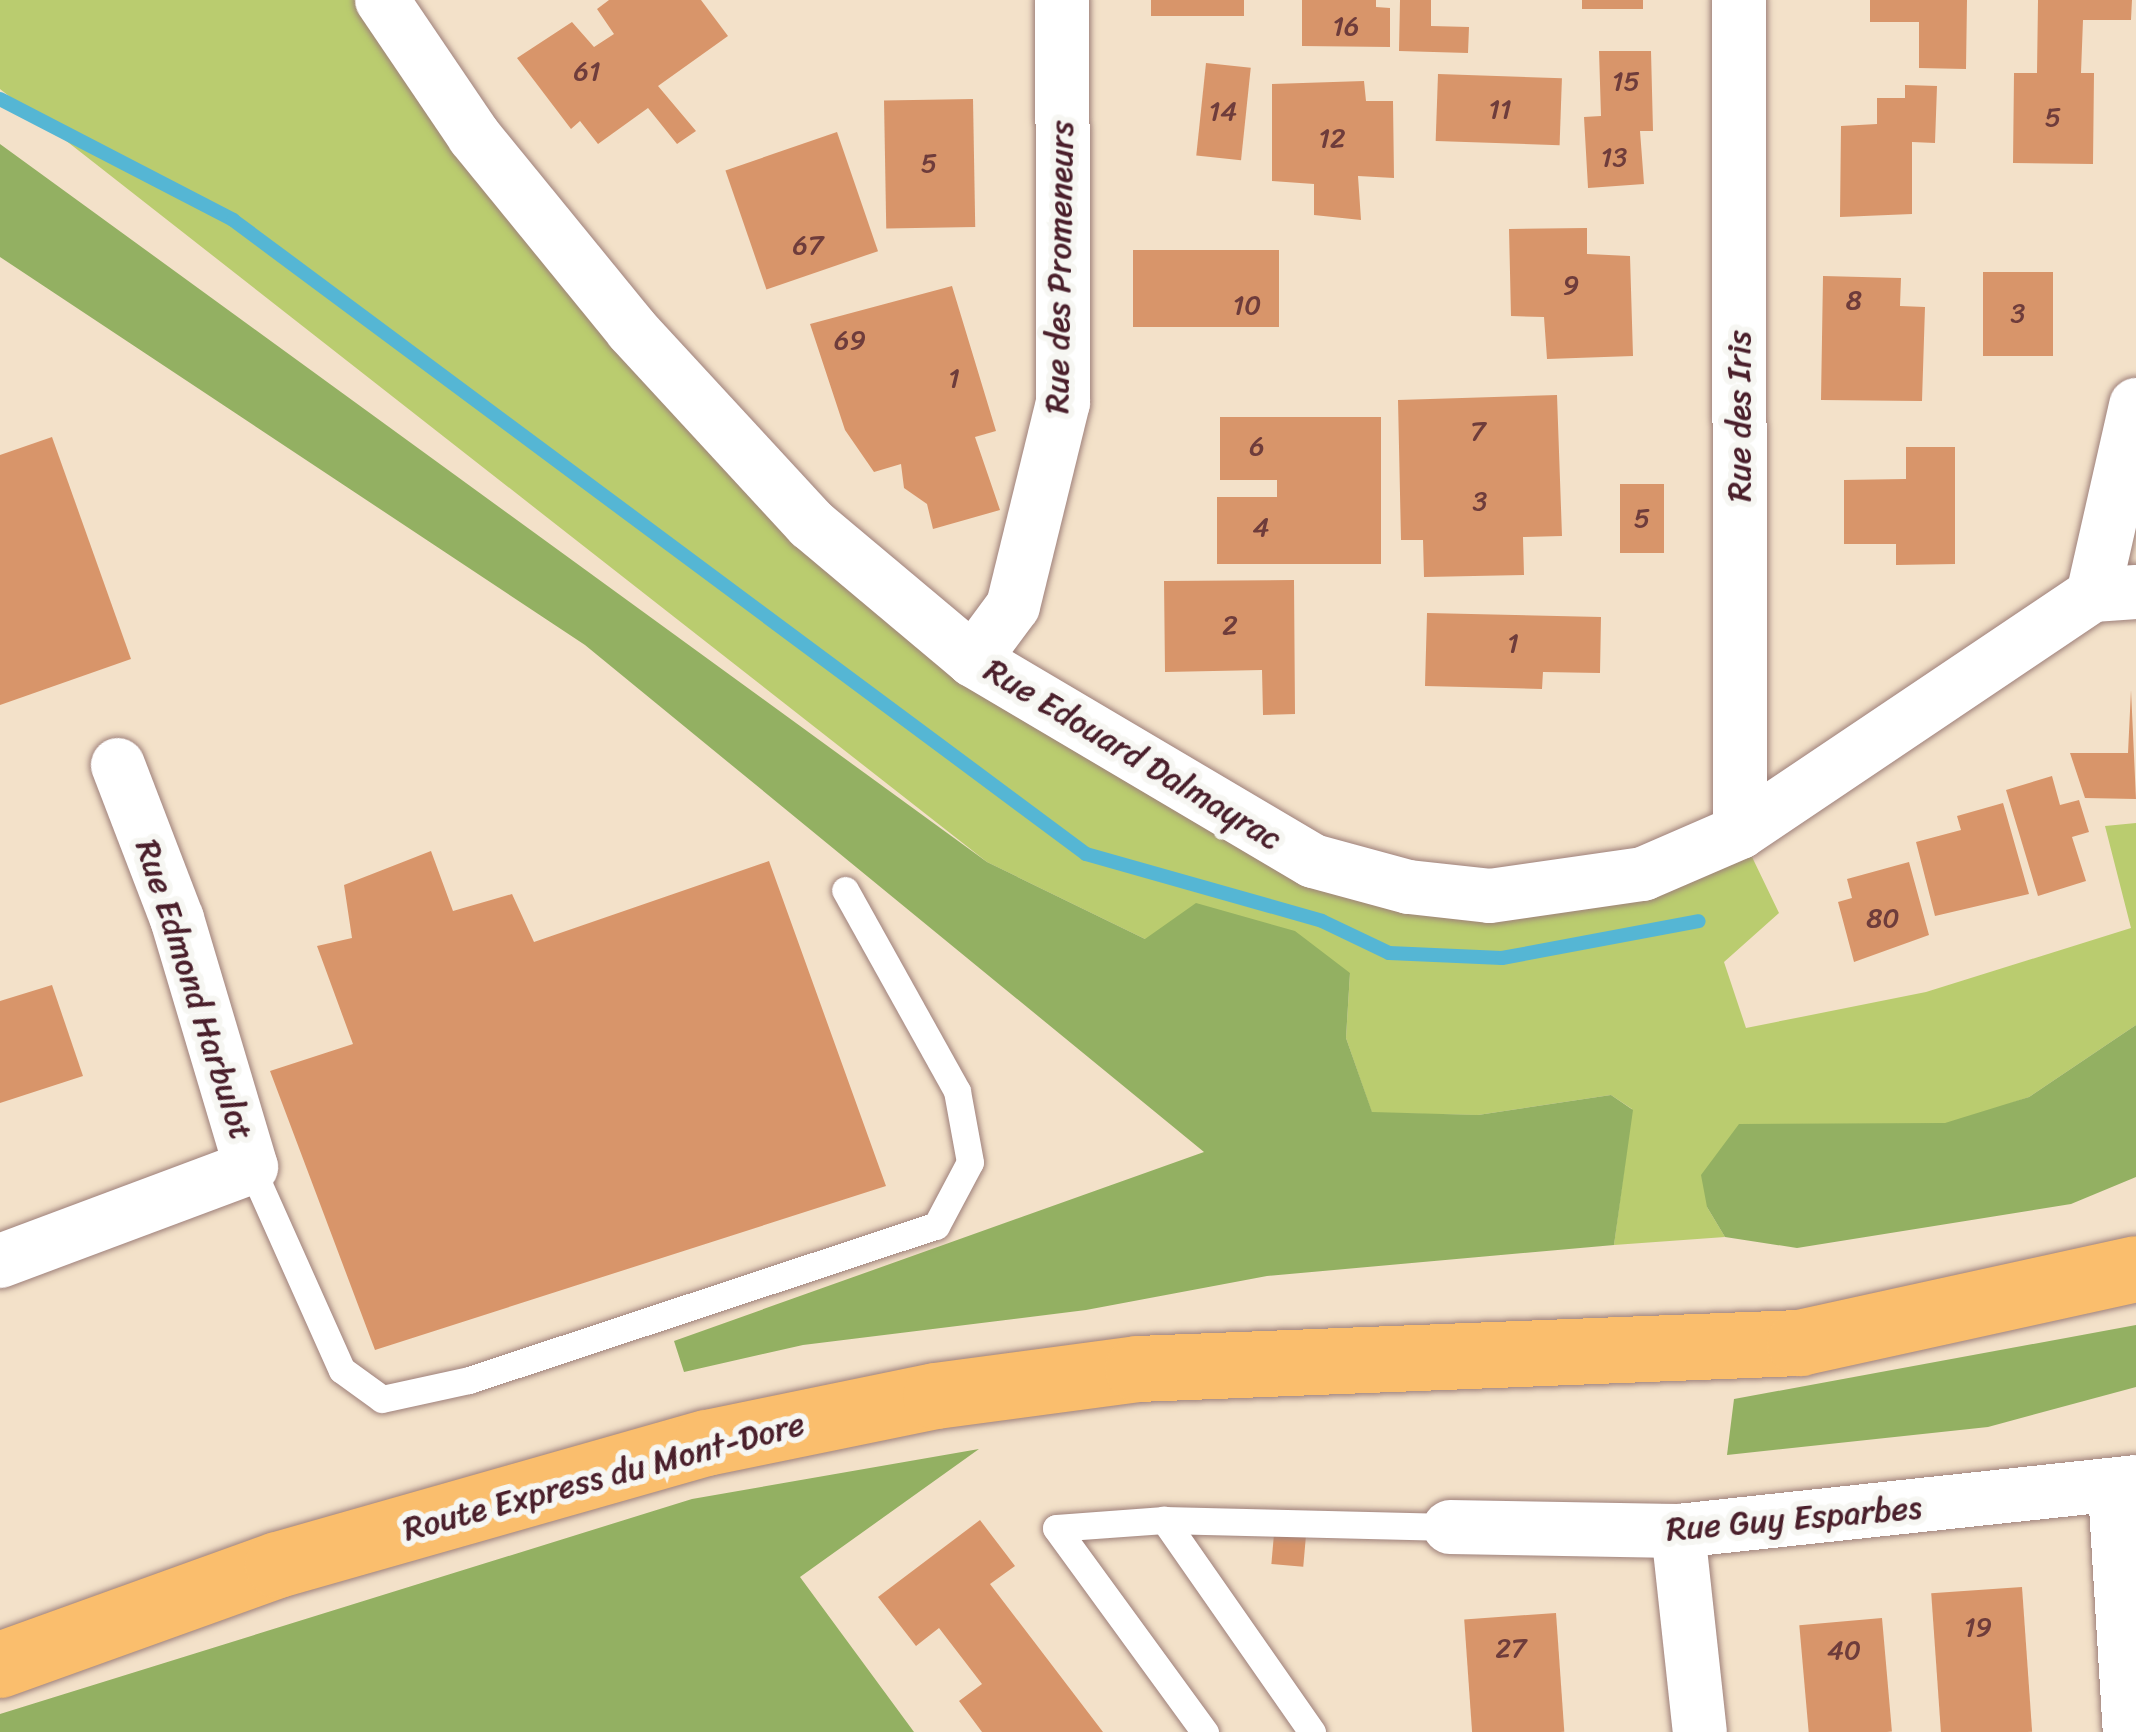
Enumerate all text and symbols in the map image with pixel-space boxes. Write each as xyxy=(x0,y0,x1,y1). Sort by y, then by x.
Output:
house number: 16 xyxy=(1333,11,1359,43)
house number: 61 xyxy=(574,56,600,88)
house number: 15 xyxy=(1612,66,1640,98)
house number: 11 xyxy=(1488,94,1512,126)
house number: 14 xyxy=(1209,96,1237,128)
house number: 5 xyxy=(2045,102,2061,134)
street label: Rue des Promeneurs xyxy=(1038,120,1082,414)
house number: 12 xyxy=(1318,123,1346,155)
house number: 13 xyxy=(1601,142,1627,174)
house number: 5 xyxy=(921,148,937,180)
house number: 67 xyxy=(793,230,823,262)
house number: 9 xyxy=(1563,270,1579,302)
house number: 8 xyxy=(1846,285,1862,317)
house number: 10 xyxy=(1233,290,1261,322)
house number: 3 xyxy=(2011,298,2025,330)
house number: 69 xyxy=(834,325,866,357)
street label: Rue des Iris xyxy=(1720,330,1760,502)
house number: 1 xyxy=(948,363,960,395)
house number: 7 xyxy=(1470,416,1486,448)
house number: 6 xyxy=(1249,431,1265,463)
house number: 3 xyxy=(1473,486,1487,518)
house number: 5 xyxy=(1634,503,1650,535)
house number: 4 xyxy=(1253,512,1269,544)
house number: 2 xyxy=(1222,610,1238,642)
house number: 1 xyxy=(1507,628,1519,660)
street label: Rue Edouard Dalmayrac xyxy=(977,650,1289,860)
street label: Rue Edmond Harbulot xyxy=(127,835,261,1145)
house number: 80 xyxy=(1866,903,1900,935)
street label: Route Express du Mont-Dore xyxy=(398,1404,810,1550)
street label: Rue Guy Esparbes xyxy=(1664,1488,1924,1550)
house number: 19 xyxy=(1964,1612,1992,1644)
house number: 27 xyxy=(1496,1633,1526,1665)
house number: 40 xyxy=(1827,1635,1861,1667)

